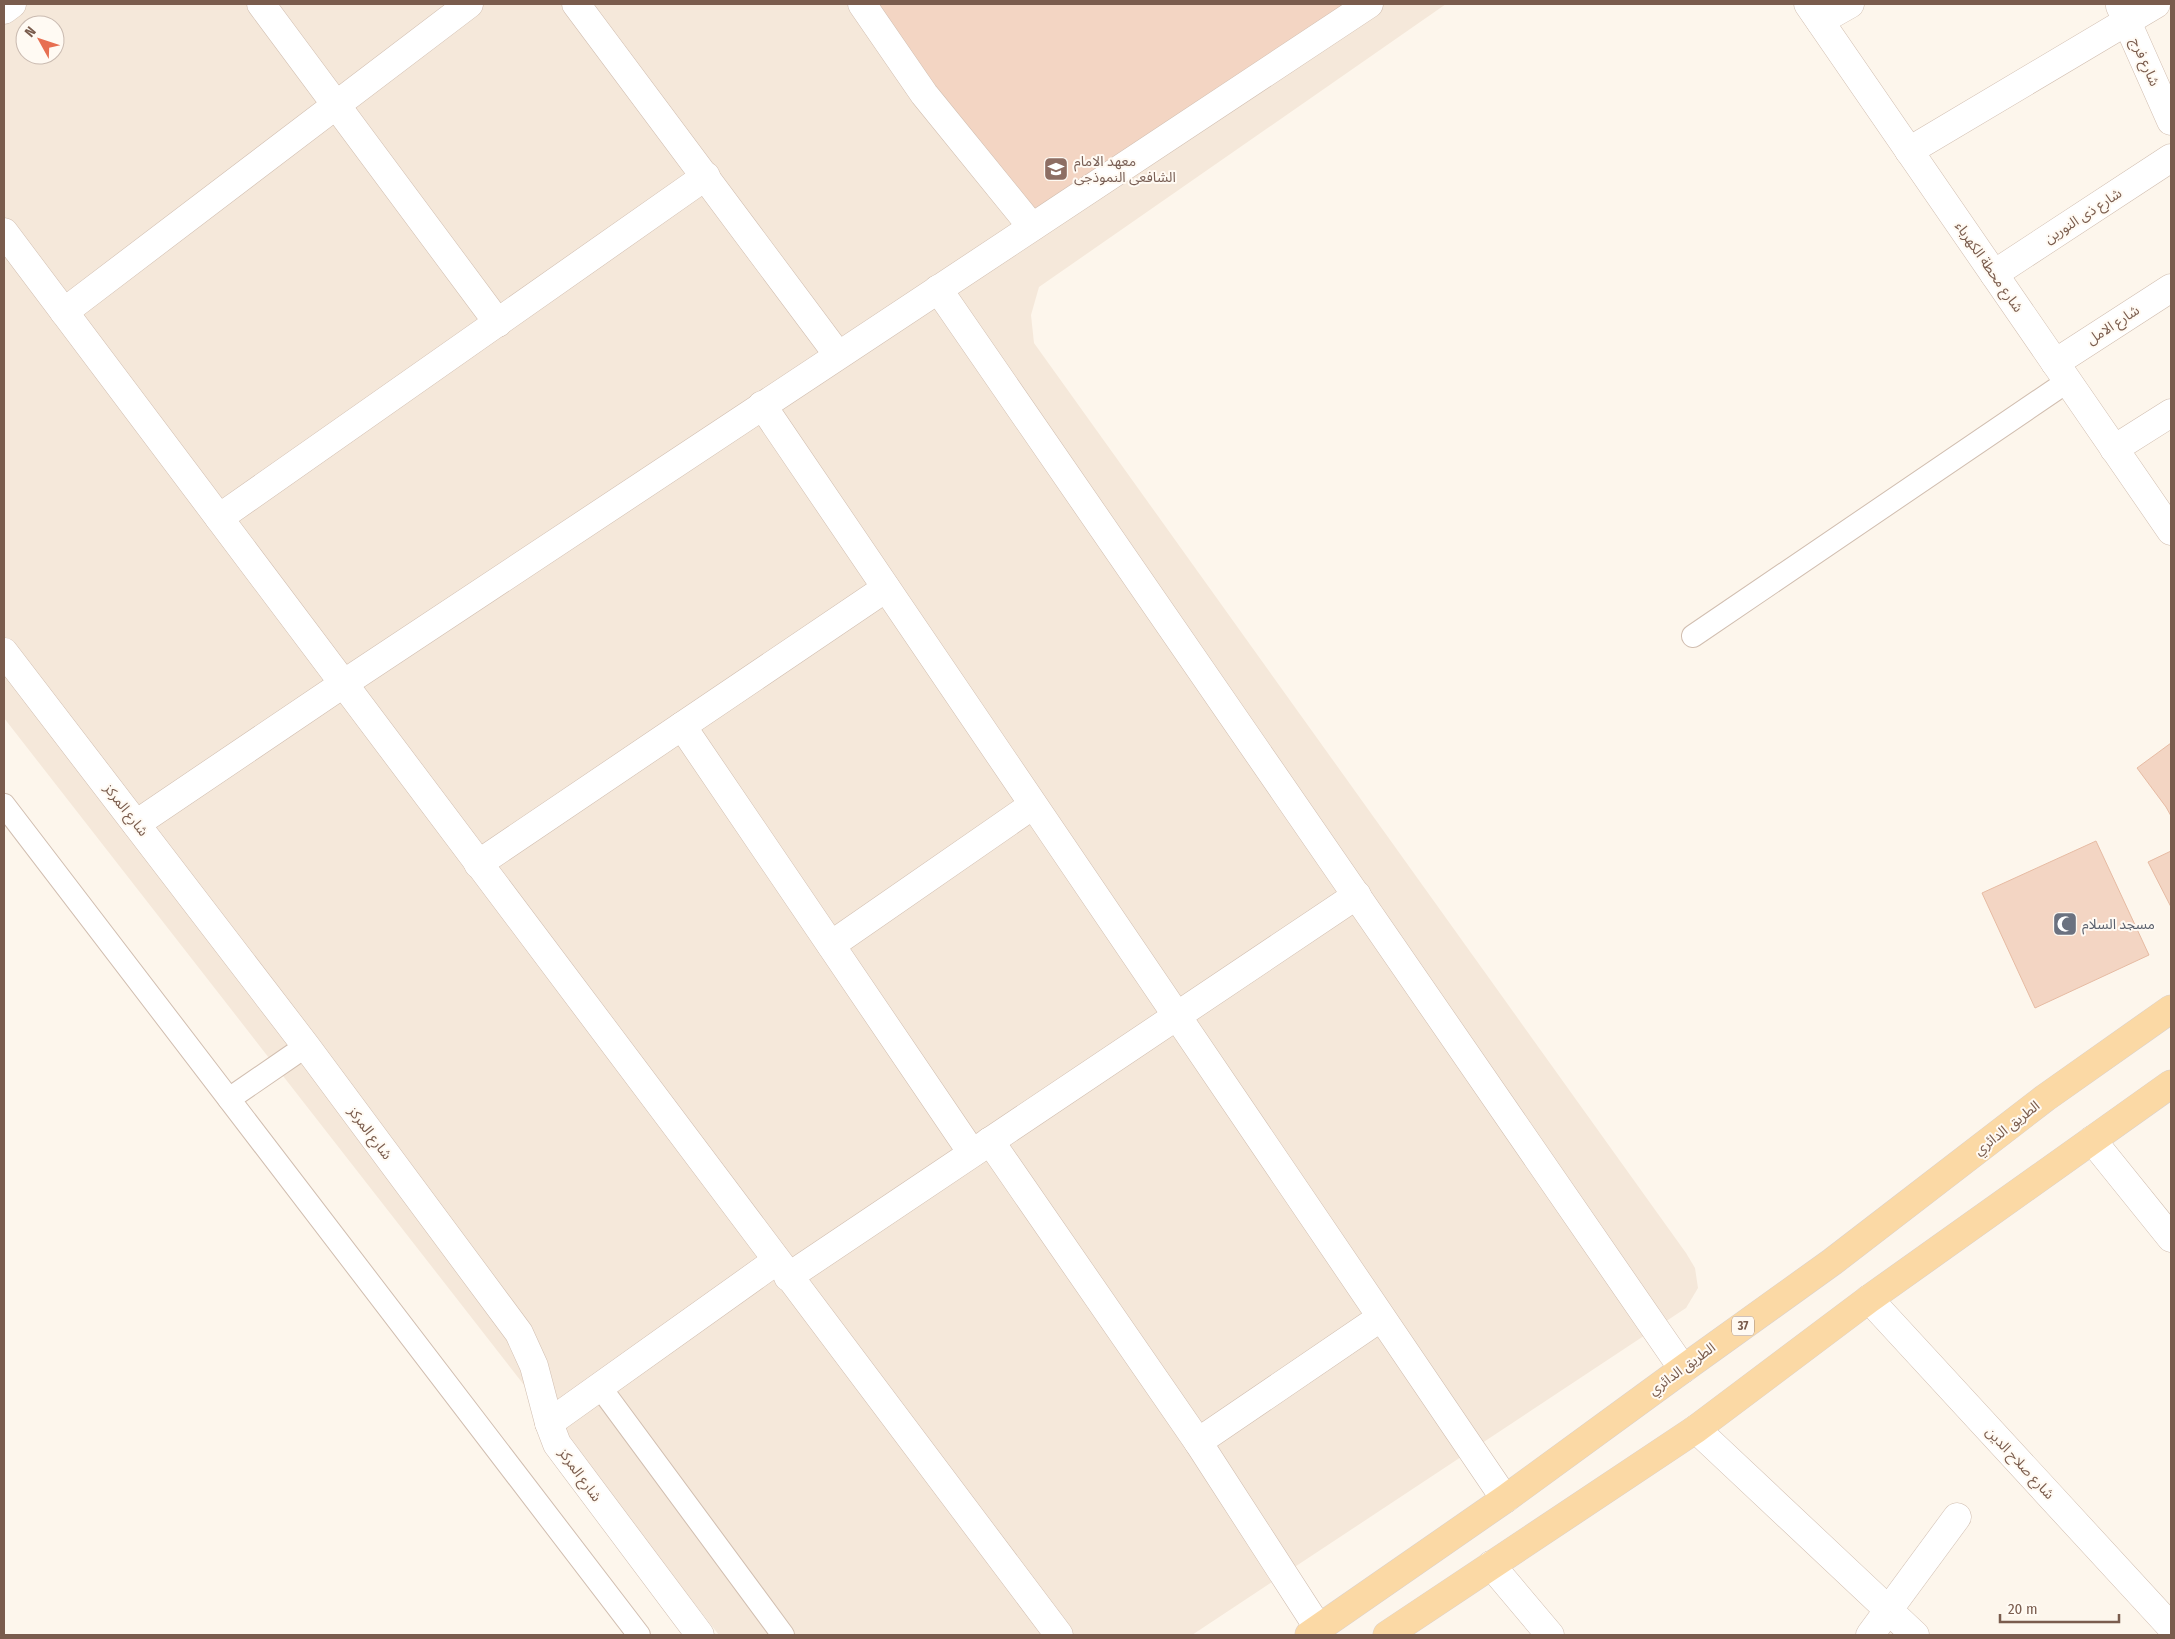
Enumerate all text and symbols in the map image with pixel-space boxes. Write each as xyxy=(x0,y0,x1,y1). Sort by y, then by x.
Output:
north arrow xyxy=(15,15,65,65)
text: N xyxy=(21,23,40,41)
street label: شارع فرج xyxy=(2125,35,2163,90)
place label: معهد الامام الشافعى النموذجى xyxy=(1074,153,1176,186)
school or university icon: معهد الامام الشافعى النموذجى xyxy=(1043,156,1069,182)
street label: شارع ذى النورين xyxy=(2041,185,2126,249)
street label: شارع محطة الكهرباء xyxy=(1950,218,2027,317)
street label: شارع الامل xyxy=(2083,302,2144,350)
street label: شارع المركز xyxy=(98,780,152,841)
mosque icon: مسجد السلام xyxy=(2052,911,2078,937)
place label: مسجد السلام xyxy=(2082,916,2155,935)
street label: الطريق الدائري xyxy=(1971,1097,2045,1161)
street label: شارع المركز xyxy=(342,1102,395,1164)
road number: 37 xyxy=(1732,1316,1754,1335)
street label: الطريق الدائري xyxy=(1645,1339,1720,1401)
street label: شارع صلاح الدين xyxy=(1981,1423,2058,1504)
street label: شارع المركز xyxy=(553,1444,605,1506)
scale bar xyxy=(2000,1592,2119,1624)
text: 20 m xyxy=(2008,1600,2038,1618)

